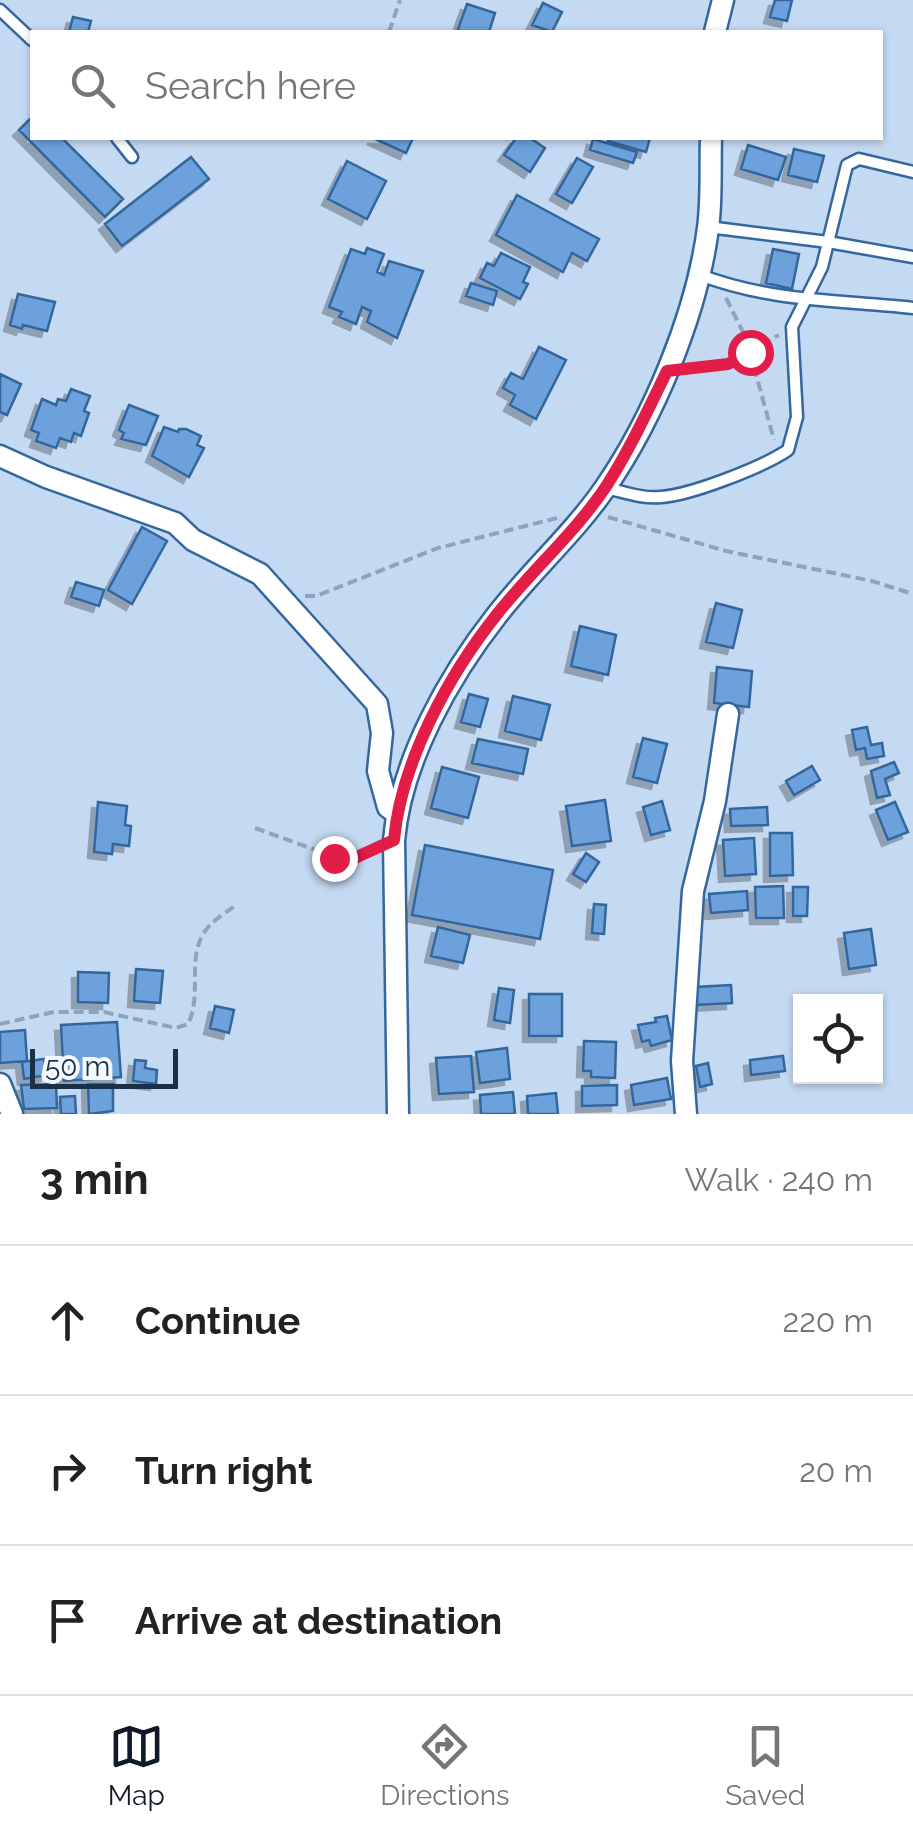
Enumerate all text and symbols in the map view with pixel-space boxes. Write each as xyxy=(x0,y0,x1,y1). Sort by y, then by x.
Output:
search box xyxy=(30,30,883,140)
icon: search xyxy=(65,58,120,113)
text: Search here xyxy=(145,63,356,108)
route start xyxy=(728,330,774,376)
route end xyxy=(312,836,358,882)
map controls xyxy=(793,994,883,1084)
button: locate xyxy=(793,994,883,1084)
scale bar xyxy=(30,1044,178,1088)
text: 50 m xyxy=(45,1050,110,1083)
text: 3 min xyxy=(40,1155,149,1204)
text: Walk · 240 m xyxy=(684,1161,873,1198)
icon: ahead xyxy=(40,1293,95,1348)
text: Continue xyxy=(135,1298,300,1343)
text: 220 m xyxy=(783,1302,873,1339)
icon: right xyxy=(40,1443,95,1498)
text: Turn right xyxy=(135,1448,312,1493)
text: 20 m xyxy=(799,1452,873,1489)
icon: arrive xyxy=(40,1593,95,1648)
text: Arrive at destination xyxy=(135,1598,502,1643)
tab: Map xyxy=(108,1719,165,1812)
tab: Directions xyxy=(380,1719,510,1812)
tab: Saved xyxy=(725,1719,805,1812)

